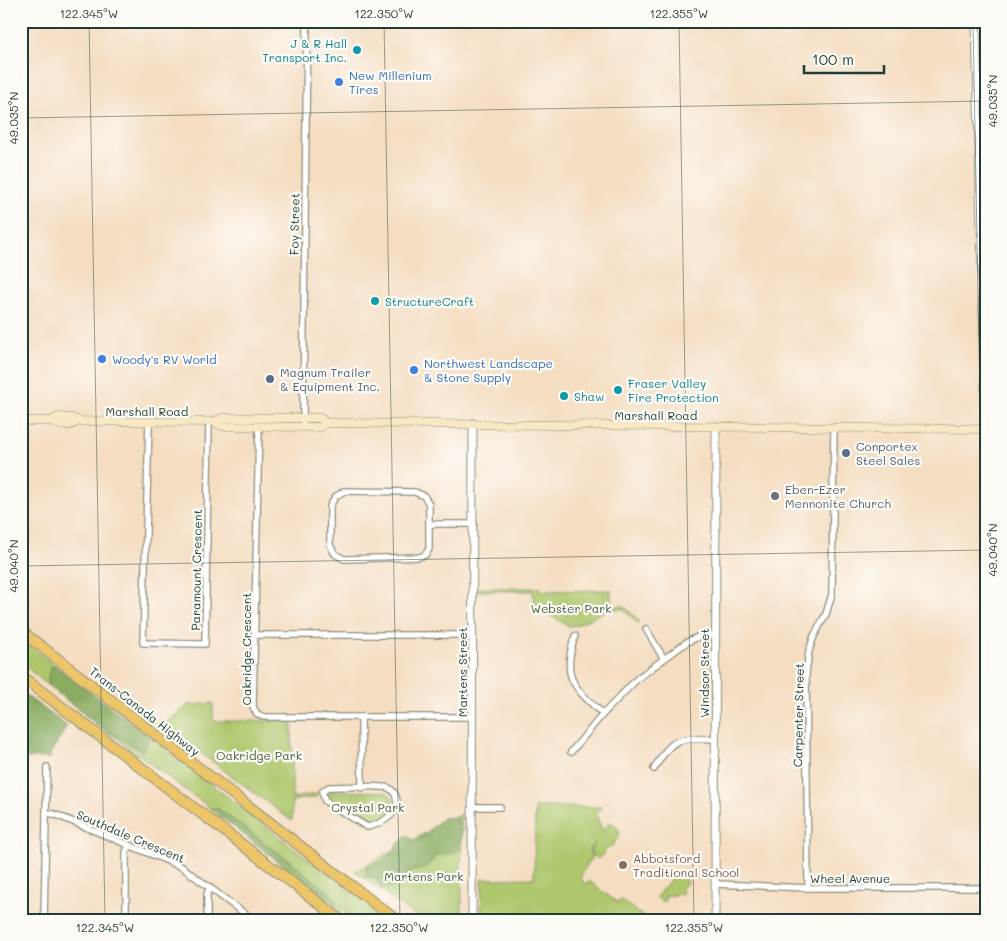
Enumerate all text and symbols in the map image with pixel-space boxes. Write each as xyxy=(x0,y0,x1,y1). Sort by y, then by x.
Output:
text: 122.345°W xyxy=(60,5,118,21)
text: 122.350°W xyxy=(355,5,413,21)
text: 122.355°W xyxy=(650,5,708,21)
place label: J & R Hall Transport Inc. xyxy=(262,35,347,65)
scale bar xyxy=(804,42,884,74)
marker: J & R Hall Transport Inc. xyxy=(351,44,363,56)
text: 100 m xyxy=(812,49,854,69)
place label: New Millenium Tires xyxy=(349,67,432,97)
text: 49.035°N xyxy=(984,75,1000,127)
marker: New Millenium Tires xyxy=(333,76,345,88)
text: 49.035°N xyxy=(5,92,21,144)
street label: Foy Street xyxy=(285,193,303,255)
place label: StructureCraft xyxy=(385,293,474,309)
marker: StructureCraft xyxy=(369,295,381,307)
place label: Woody's RV World xyxy=(112,351,217,367)
marker: Woody's RV World xyxy=(96,353,108,365)
place label: Northwest Landscape & Stone Supply xyxy=(424,355,553,385)
place label: Magnum Trailer & Equipment Inc. xyxy=(280,364,380,394)
marker: Northwest Landscape & Stone Supply xyxy=(408,364,420,376)
marker: Magnum Trailer & Equipment Inc. xyxy=(264,373,276,385)
place label: Fraser Valley Fire Protection xyxy=(628,375,719,405)
marker: Fraser Valley Fire Protection xyxy=(612,384,624,396)
place label: Shaw xyxy=(574,388,604,404)
marker: Shaw xyxy=(558,390,570,402)
street label: Marshall Road xyxy=(106,403,189,419)
street label: Marshall Road xyxy=(615,407,698,423)
place label: Conportex Steel Sales xyxy=(856,438,920,468)
marker: Conportex Steel Sales xyxy=(840,447,852,459)
place label: Eben-Ezer Mennonite Church xyxy=(785,481,891,511)
marker: Eben-Ezer Mennonite Church xyxy=(769,490,781,502)
street label: Paramount Crescent xyxy=(187,509,205,631)
text: 49.040°N xyxy=(984,523,1000,577)
text: 49.040°N xyxy=(5,539,21,593)
street label: Oakridge Crescent xyxy=(238,592,254,706)
park label: Webster Park xyxy=(530,600,612,616)
street label: Martens Street xyxy=(454,627,470,717)
street label: Windsor Street xyxy=(696,628,712,718)
street label: Trans-Canada Highway xyxy=(87,663,203,759)
street label: Carpenter Street xyxy=(789,663,807,767)
park label: Oakridge Park xyxy=(216,747,302,763)
park label: Crystal Park xyxy=(331,799,405,815)
street label: Southdale Crescent xyxy=(74,806,188,866)
place label: Abbotsford Traditional School xyxy=(633,850,739,880)
marker: Abbotsford Traditional School xyxy=(617,859,629,871)
park label: Martens Park xyxy=(384,868,464,884)
street label: Wheel Avenue xyxy=(810,870,890,886)
text: 122.345°W xyxy=(76,919,134,935)
text: 122.350°W xyxy=(370,919,428,935)
text: 122.355°W xyxy=(665,919,723,935)

